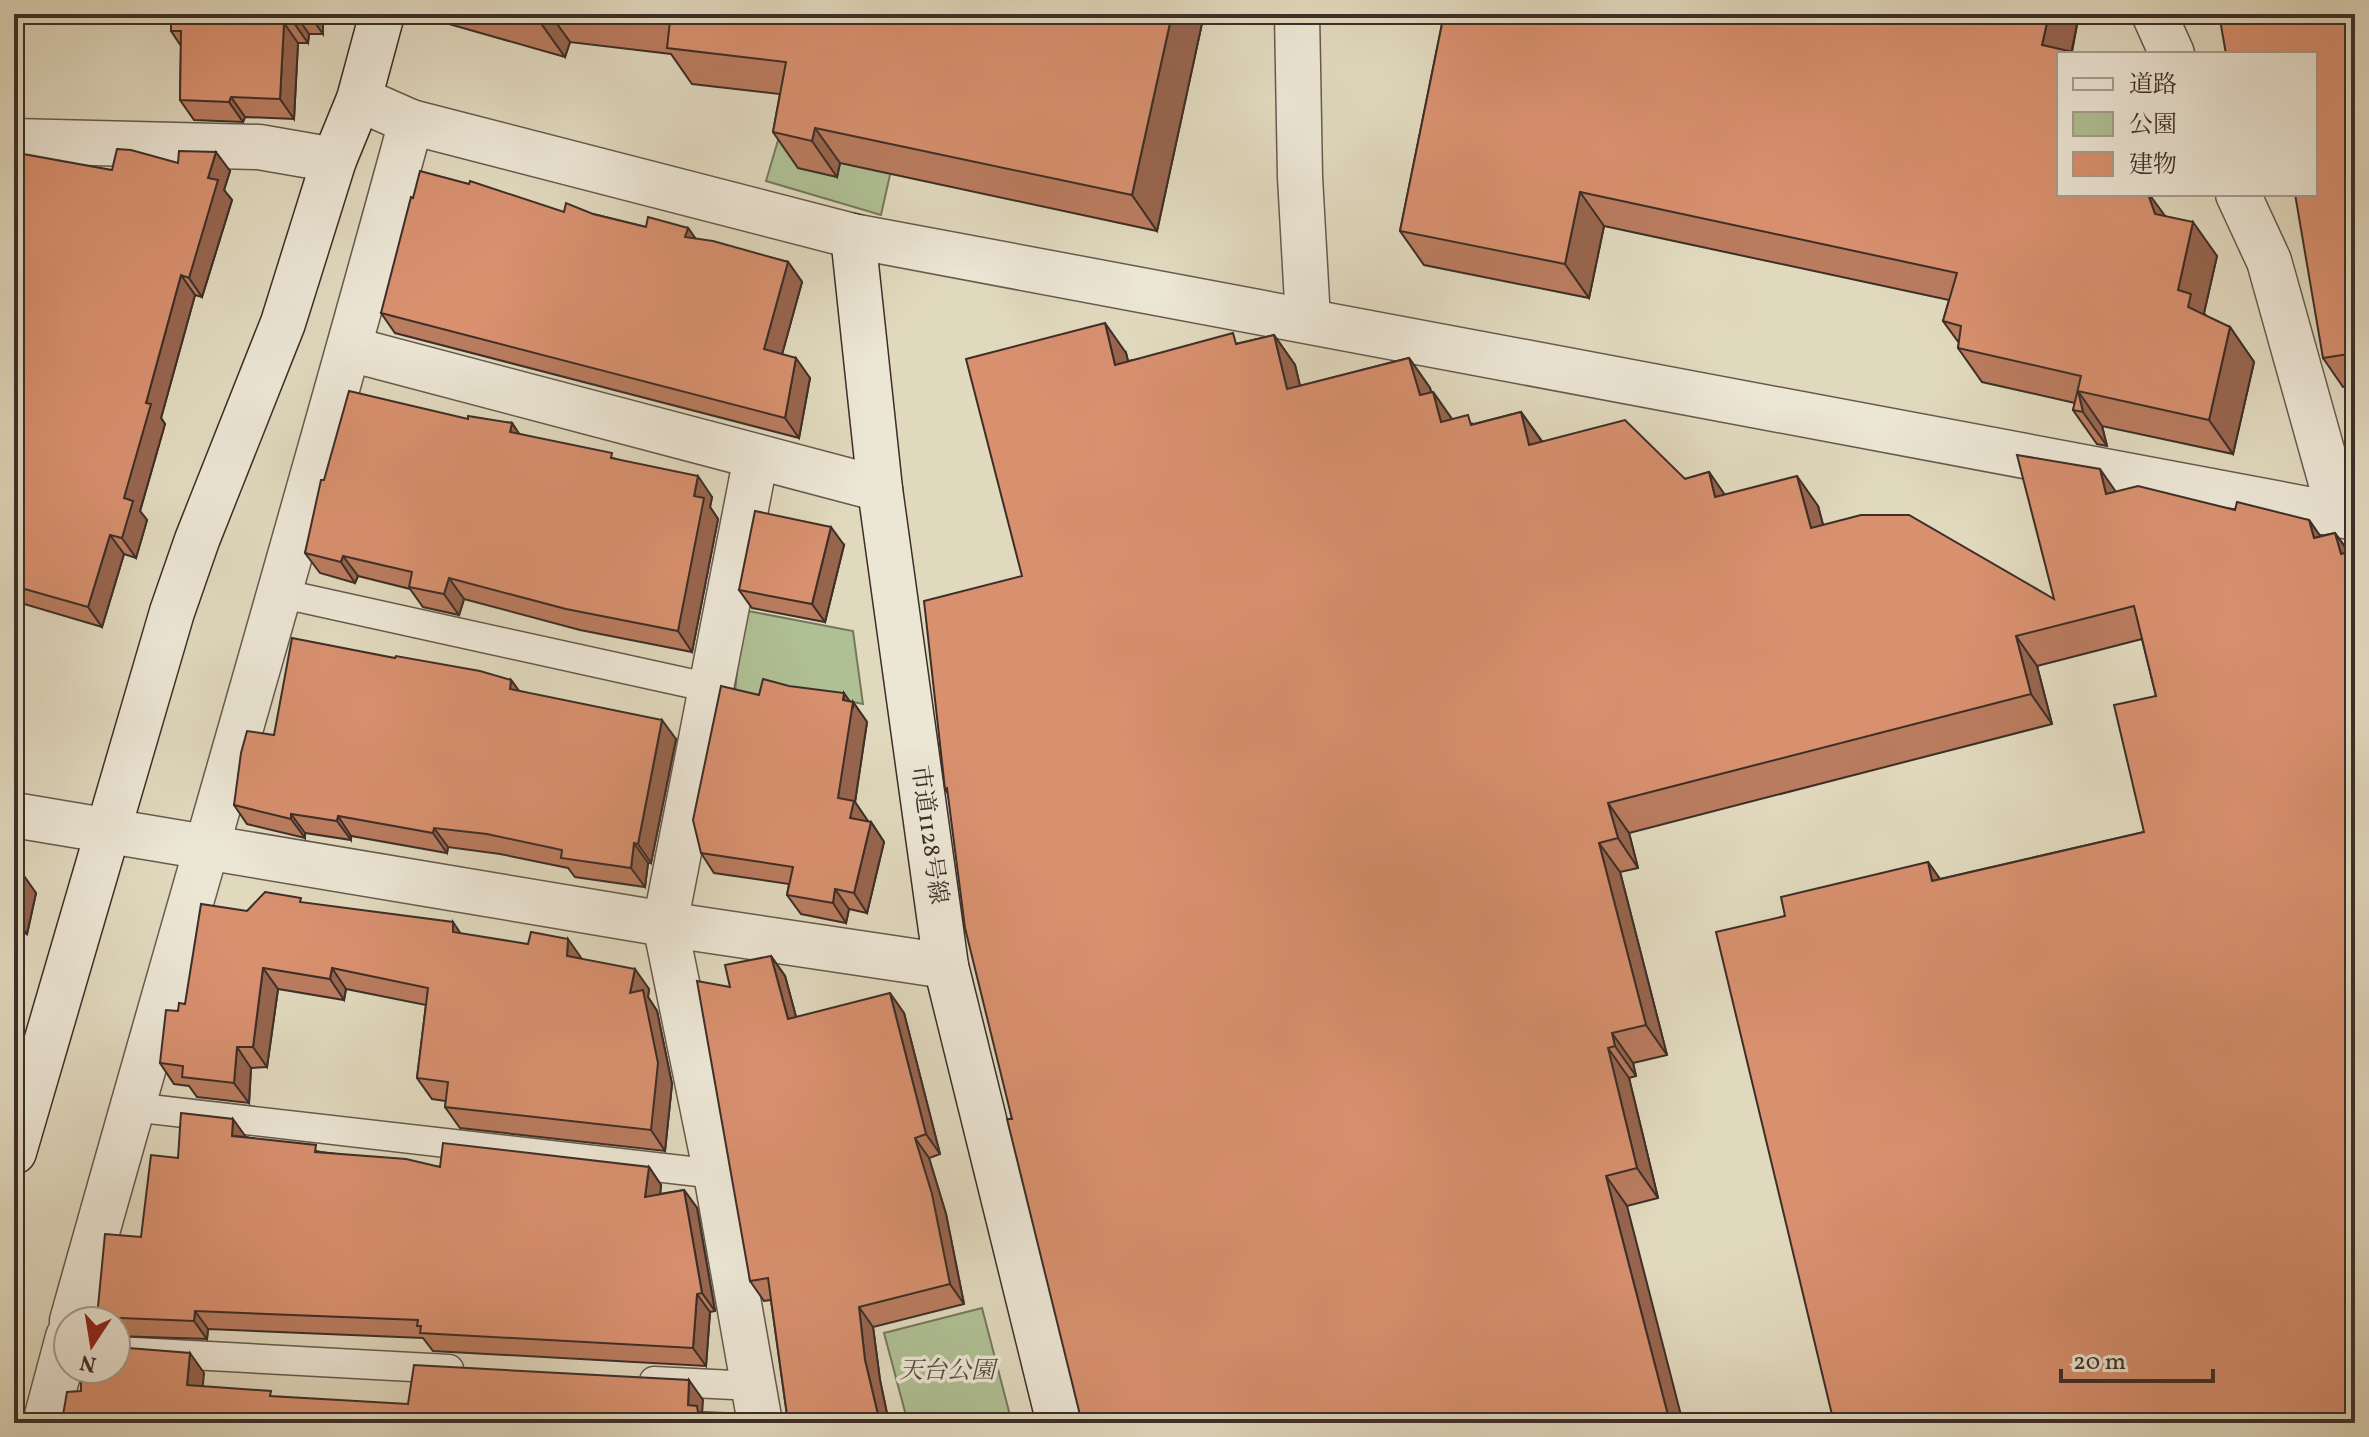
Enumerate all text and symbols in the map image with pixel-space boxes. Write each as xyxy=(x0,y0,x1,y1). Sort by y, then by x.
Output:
legend xyxy=(2057,52,2317,196)
text: 道路 xyxy=(2129,69,2177,103)
text: 公園 xyxy=(2129,109,2177,143)
text: 建物 xyxy=(2129,149,2177,183)
street label: 市道1128号線 xyxy=(901,763,955,907)
north arrow xyxy=(52,1305,132,1385)
scale bar xyxy=(2061,1333,2213,1383)
text: N xyxy=(77,1345,99,1379)
text: 20 m xyxy=(2073,1346,2126,1380)
park label: 天台公園 xyxy=(899,1355,999,1389)

